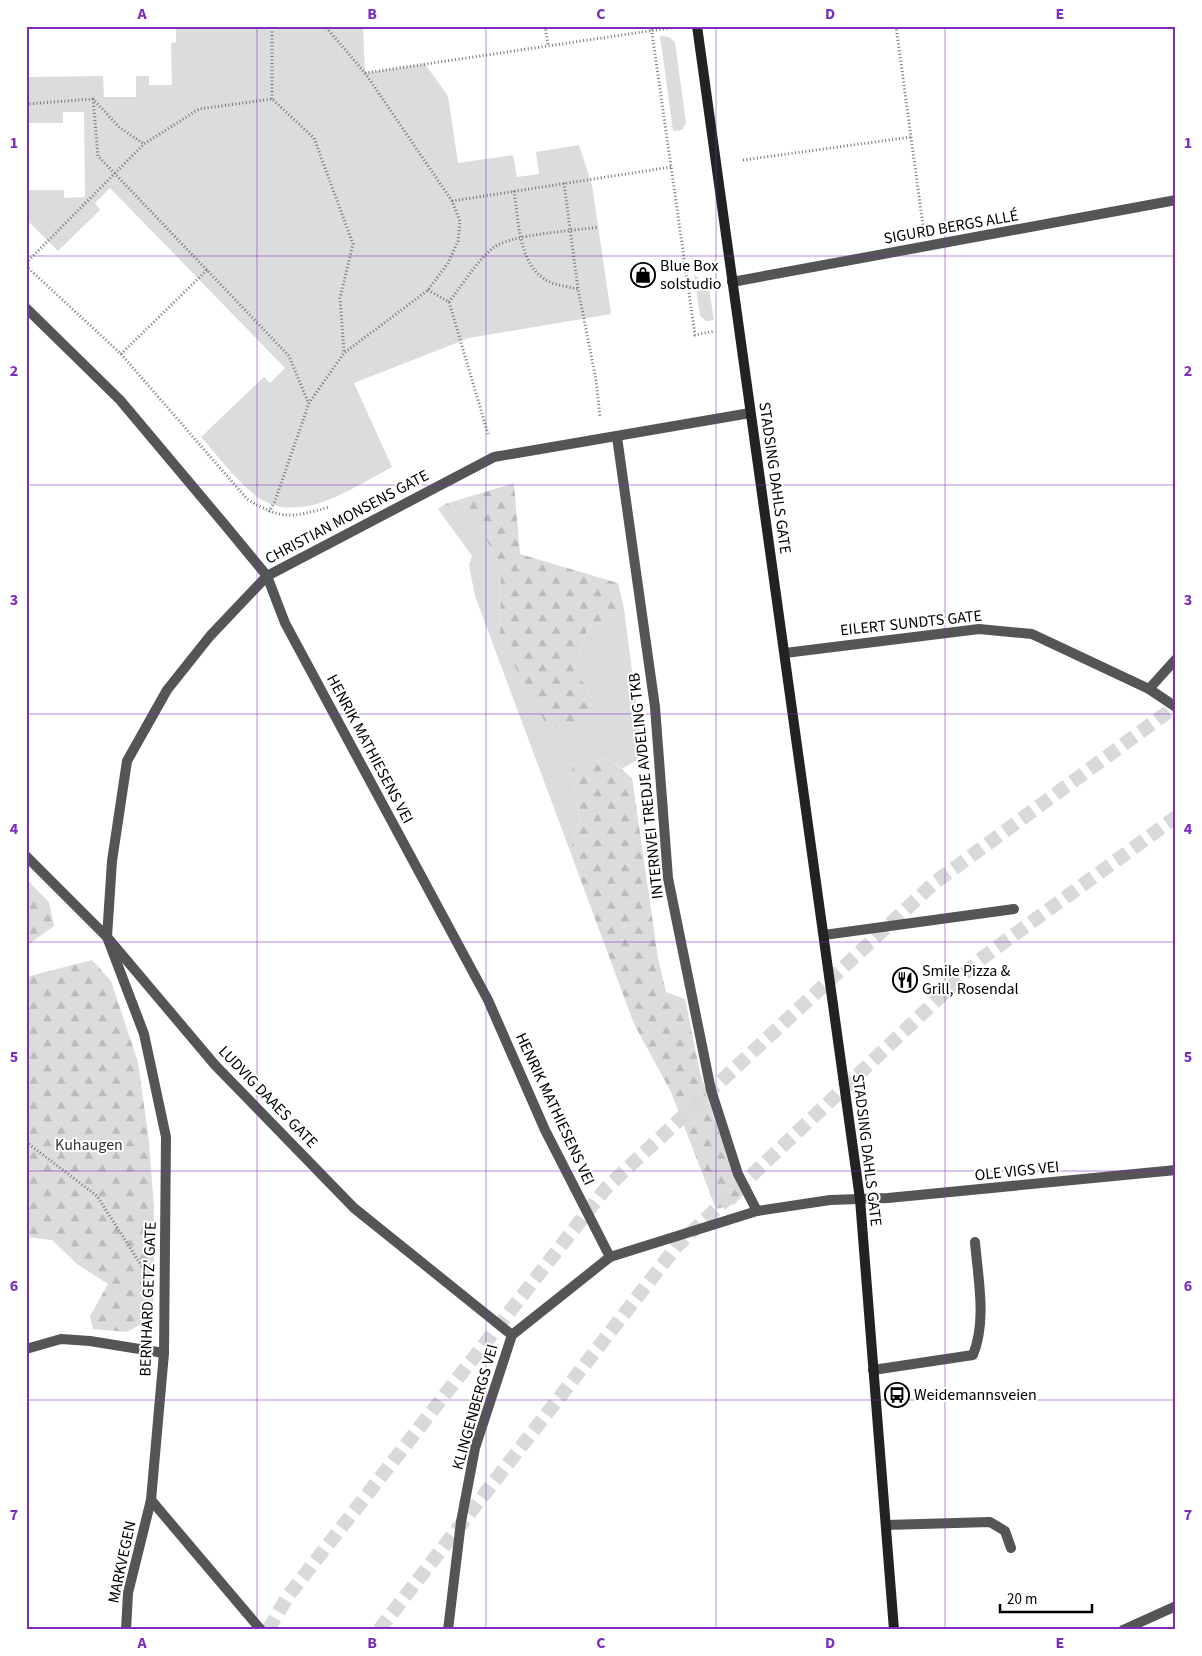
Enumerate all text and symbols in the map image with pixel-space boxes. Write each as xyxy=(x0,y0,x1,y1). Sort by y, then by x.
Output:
text: A xyxy=(136,3,147,25)
text: B xyxy=(367,3,377,25)
text: C xyxy=(596,3,606,25)
text: D xyxy=(825,3,835,25)
text: E xyxy=(1056,3,1064,25)
text: 1 xyxy=(10,132,18,154)
text: 1 xyxy=(1184,132,1192,154)
street label: SIGURD BERGS ALLÉ xyxy=(882,204,1020,250)
place label: Blue Box solstudio xyxy=(660,255,721,295)
shop icon: Blue Box solstudio xyxy=(630,262,656,288)
text: 2 xyxy=(10,360,18,382)
text: 2 xyxy=(1184,360,1192,382)
street label: STADSING DAHLS GATE xyxy=(753,400,797,556)
street label: CHRISTIAN MONSENS GATE xyxy=(261,464,433,570)
text: 3 xyxy=(10,589,18,611)
text: 3 xyxy=(1184,589,1192,611)
street label: EILERT SUNDTS GATE xyxy=(839,605,983,641)
street label: HENRIK MATHIESENS VEI xyxy=(321,671,419,827)
street label: INTERNVEI TREDJE AVDELING TKB xyxy=(623,672,669,900)
text: 4 xyxy=(10,818,19,840)
text: 4 xyxy=(1184,818,1193,840)
place label: Smile Pizza & Grill, Rosendal xyxy=(922,960,1019,1000)
restaurant icon: Smile Pizza & Grill, Rosendal xyxy=(892,967,918,993)
street label: HENRIK MATHIESENS VEI xyxy=(510,1029,600,1189)
street label: LUDVIG DAAES GATE xyxy=(213,1041,323,1153)
text: 5 xyxy=(10,1046,18,1068)
text: 5 xyxy=(1184,1046,1192,1068)
street label: STADSING DAHLS GATE xyxy=(847,1072,887,1228)
park label: Kuhaugen xyxy=(55,1134,123,1156)
street label: OLE VIGS VEI xyxy=(974,1156,1060,1186)
street label: BERNHARD GETZ' GATE xyxy=(134,1221,162,1377)
text: 6 xyxy=(10,1275,18,1297)
text: 6 xyxy=(1184,1275,1192,1297)
street label: KLINGENBERGS VEI xyxy=(447,1342,503,1472)
bus stop icon: Weidemannsveien xyxy=(884,1382,910,1408)
place label: Weidemannsveien xyxy=(914,1384,1037,1406)
text: 7 xyxy=(10,1504,18,1526)
text: 7 xyxy=(1184,1504,1192,1526)
street label: MARKVEGEN xyxy=(103,1519,141,1605)
scale bar xyxy=(1000,1581,1092,1613)
text: 20 m xyxy=(1007,1589,1037,1610)
text: A xyxy=(136,1632,147,1654)
text: B xyxy=(367,1632,377,1654)
text: C xyxy=(596,1632,606,1654)
text: D xyxy=(825,1632,835,1654)
text: E xyxy=(1056,1632,1064,1654)

